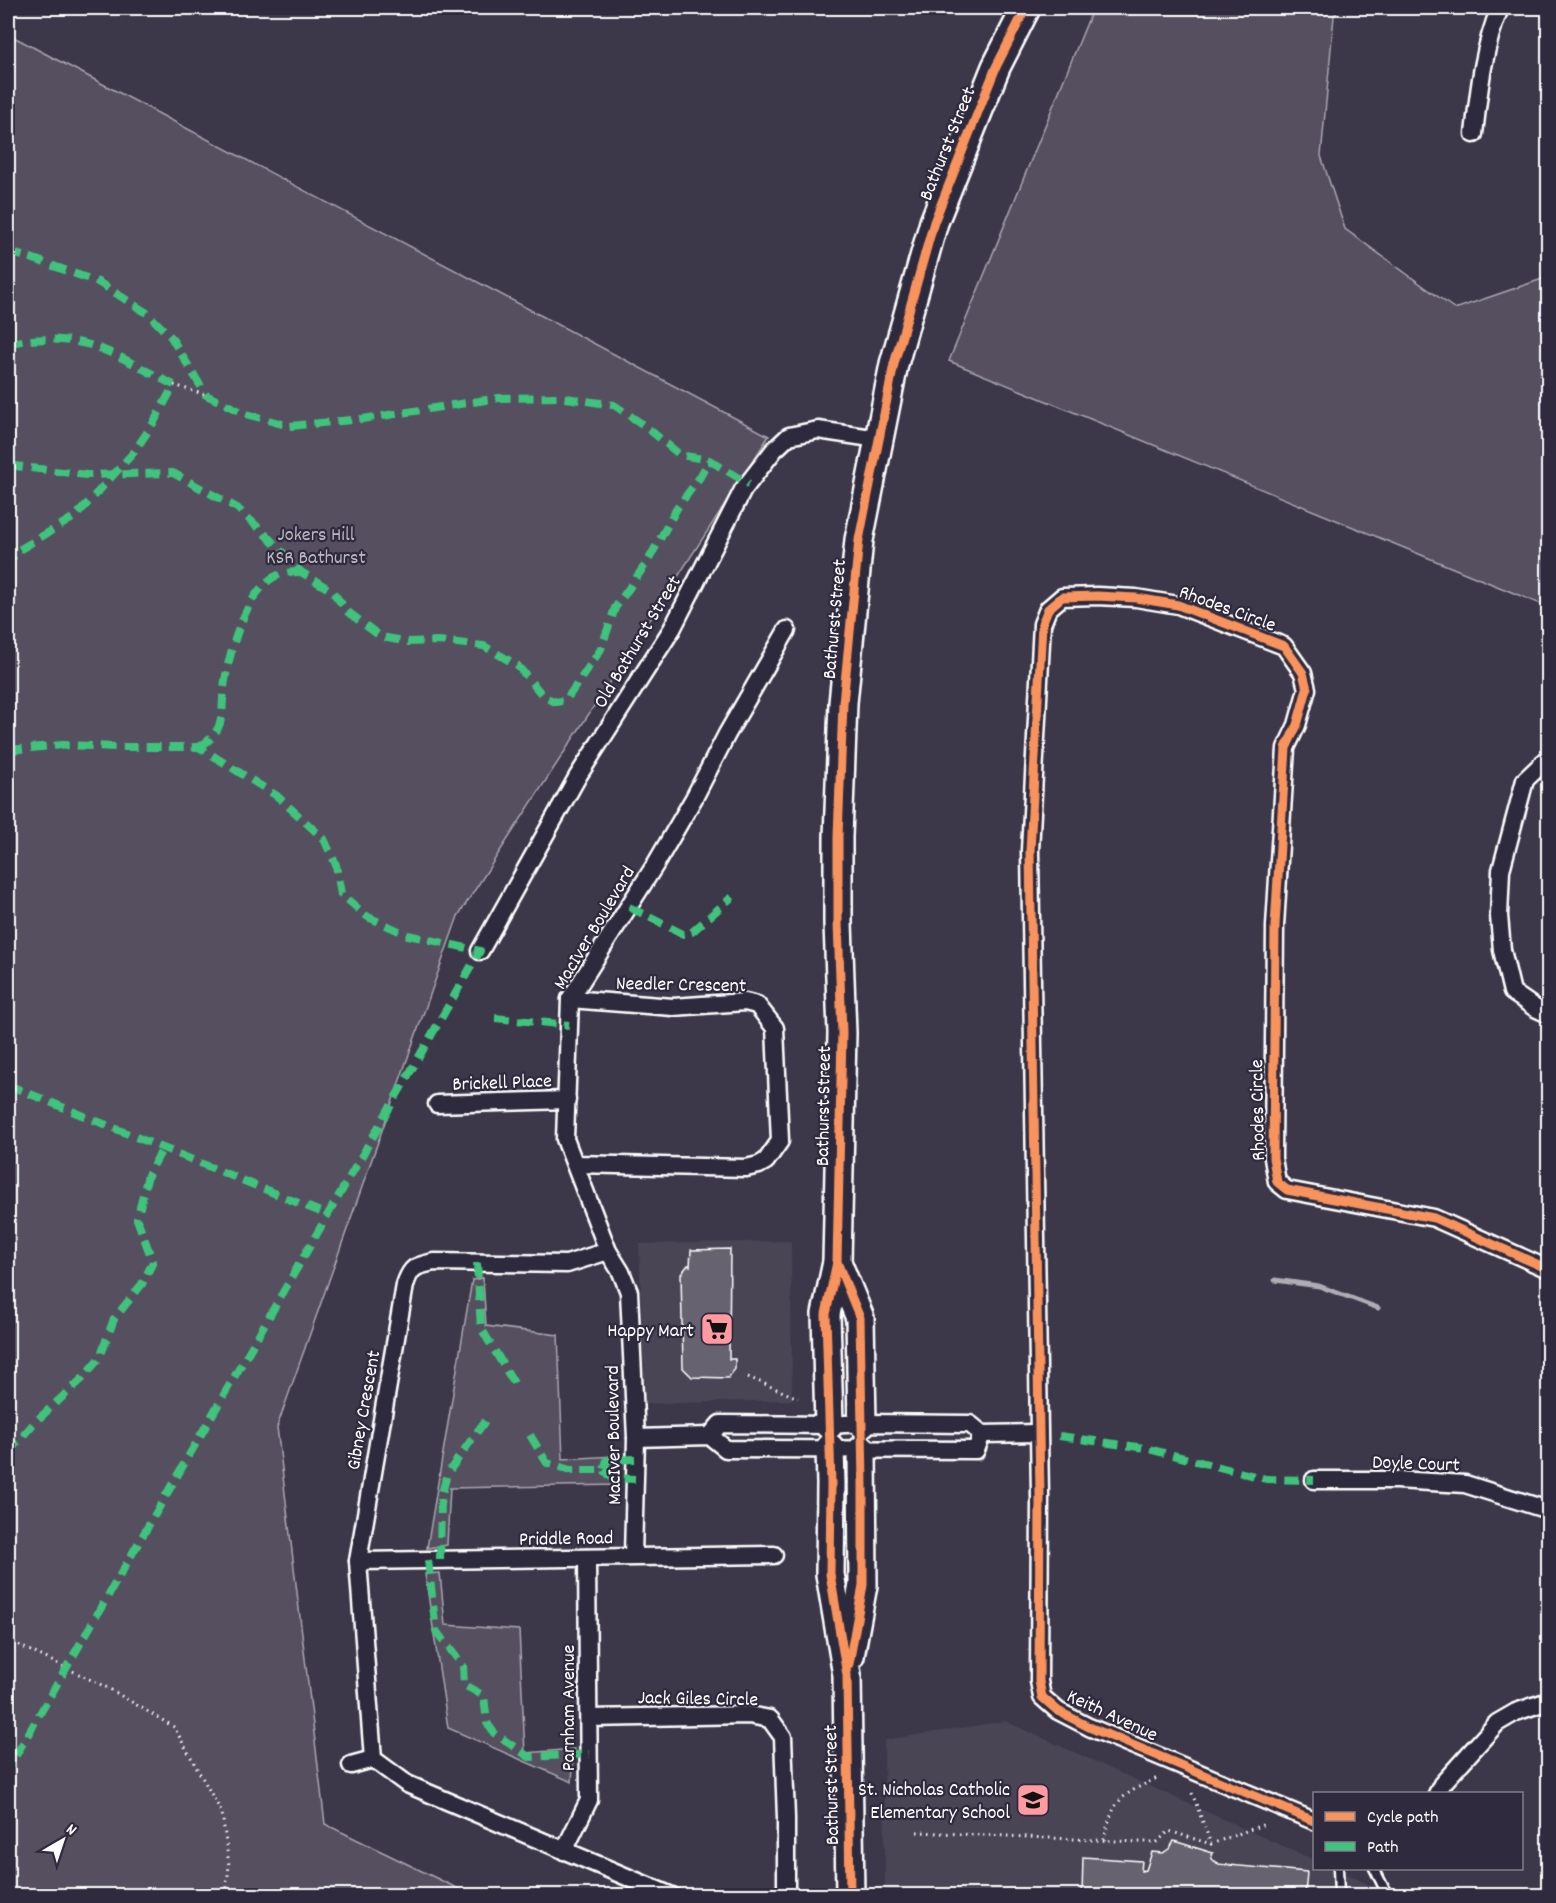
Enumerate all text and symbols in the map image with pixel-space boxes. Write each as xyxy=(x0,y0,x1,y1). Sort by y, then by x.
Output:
street label: Bathurst Street xyxy=(913,83,984,205)
park label: Jokers Hill KSR Bathurst xyxy=(266,522,366,573)
street label: Bathurst Street xyxy=(817,558,855,680)
street label: Old Bathurst Street xyxy=(588,571,689,714)
street label: Rhodes Circle xyxy=(1174,579,1280,640)
street label: MacIver Boulevard xyxy=(548,862,644,996)
street label: Needler Crescent xyxy=(616,971,746,1001)
street label: Bathurst Street xyxy=(810,1046,840,1166)
street label: Rhodes Circle xyxy=(1244,1059,1274,1161)
street label: Brickell Place xyxy=(452,1068,553,1100)
supermarket icon: Happy Mart xyxy=(699,1311,735,1347)
place label: Happy Mart xyxy=(607,1318,694,1346)
street label: Gibney Crescent xyxy=(341,1348,389,1473)
street label: MacIver Boulevard xyxy=(600,1365,630,1505)
street label: Doyle Court xyxy=(1372,1449,1460,1481)
street label: Priddle Road xyxy=(519,1525,614,1555)
street label: Parnham Avenue xyxy=(556,1644,584,1771)
street label: Keith Avenue xyxy=(1062,1683,1162,1750)
street label: Jack Giles Circle xyxy=(638,1685,759,1715)
street label: Bathurst Street xyxy=(818,1725,848,1845)
place label: St. Nicholas Catholic Elementary School xyxy=(858,1777,1010,1828)
school or university icon: St. Nicholas Catholic Elementary School xyxy=(1015,1782,1051,1818)
legend xyxy=(1313,1792,1523,1870)
text: Cycle path xyxy=(1367,1806,1438,1831)
north arrow xyxy=(33,1810,93,1870)
text: N xyxy=(61,1819,81,1842)
text: Path xyxy=(1367,1836,1399,1861)

